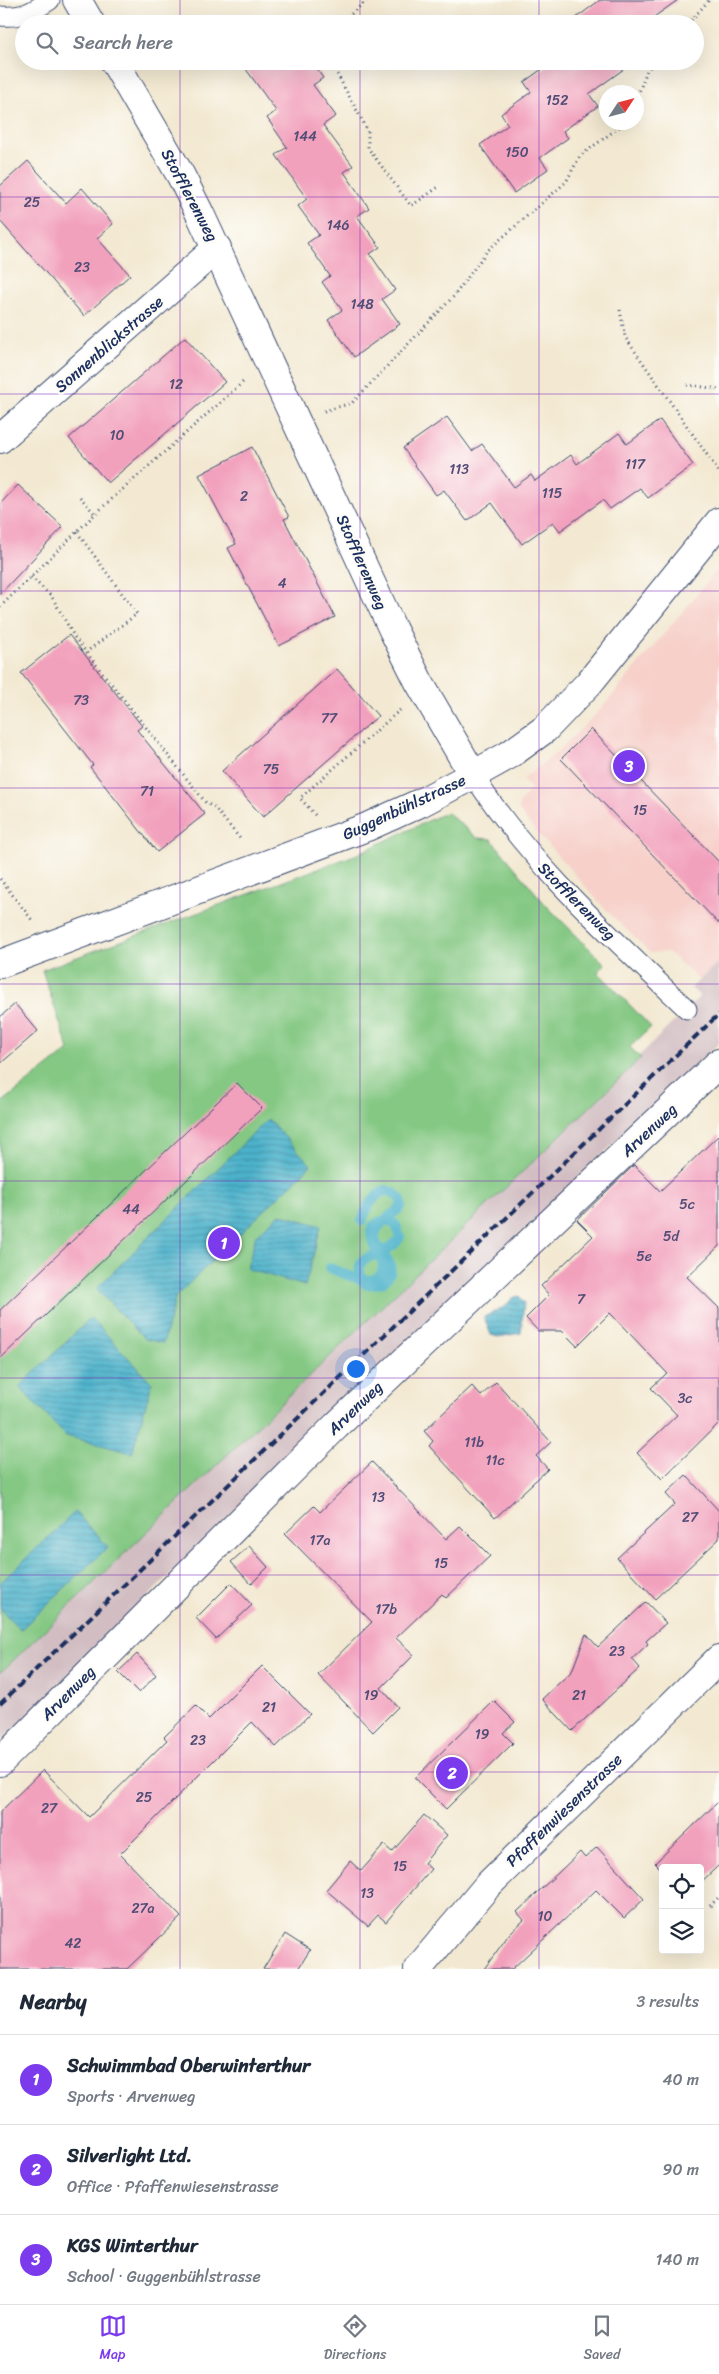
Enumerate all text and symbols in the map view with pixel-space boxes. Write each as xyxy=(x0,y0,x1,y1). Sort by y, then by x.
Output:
search box xyxy=(15,15,704,70)
text: Search here xyxy=(73,26,173,59)
icon: search xyxy=(33,29,61,57)
north arrow xyxy=(599,85,644,130)
house number: 152 xyxy=(546,88,568,113)
house number: 144 xyxy=(293,124,317,149)
house number: 150 xyxy=(505,140,529,165)
street label: Stofflerenweg xyxy=(153,143,227,247)
house number: 25 xyxy=(24,190,41,215)
house number: 146 xyxy=(327,213,349,238)
house number: 23 xyxy=(74,255,90,280)
street label: Sonnenblickstrasse xyxy=(48,288,170,400)
house number: 148 xyxy=(350,292,374,317)
house number: 12 xyxy=(169,372,183,397)
house number: 10 xyxy=(110,423,125,448)
house number: 117 xyxy=(625,452,646,477)
house number: 113 xyxy=(449,457,469,482)
house number: 115 xyxy=(542,481,563,506)
house number: 2 xyxy=(240,484,248,509)
street label: Stofflerenweg xyxy=(328,509,396,615)
house number: 4 xyxy=(278,571,287,596)
house number: 73 xyxy=(73,688,89,713)
house number: 77 xyxy=(321,706,338,731)
pin: 3 xyxy=(613,747,645,785)
house number: 75 xyxy=(263,757,280,782)
street label: Guggenbühlstrasse xyxy=(337,766,471,848)
house number: 71 xyxy=(140,779,154,804)
house number: 15 xyxy=(633,798,648,823)
street label: Stofflerenweg xyxy=(531,855,623,947)
street label: Arvenweg xyxy=(613,1096,684,1165)
house number: 5c xyxy=(679,1192,695,1217)
house number: 44 xyxy=(122,1197,140,1222)
pin: 1 xyxy=(208,1224,240,1262)
house number: 5d xyxy=(663,1224,681,1249)
house number: 5e xyxy=(636,1244,652,1269)
house number: 7 xyxy=(577,1287,586,1312)
your location xyxy=(343,1356,369,1382)
street label: Arvenweg xyxy=(319,1374,390,1443)
house number: 3c xyxy=(678,1386,692,1411)
house number: 11b xyxy=(464,1430,484,1455)
house number: 11c xyxy=(486,1448,505,1473)
house number: 13 xyxy=(371,1485,385,1510)
house number: 27 xyxy=(682,1505,699,1530)
house number: 17a xyxy=(309,1528,331,1553)
house number: 15 xyxy=(434,1551,449,1576)
house number: 17b xyxy=(375,1597,397,1622)
house number: 23 xyxy=(609,1639,625,1664)
street label: Arvenweg xyxy=(33,1658,103,1728)
house number: 19 xyxy=(364,1683,379,1708)
house number: 21 xyxy=(572,1683,586,1708)
house number: 21 xyxy=(262,1695,276,1720)
house number: 19 xyxy=(475,1722,490,1747)
house number: 23 xyxy=(190,1728,206,1753)
street label: Pfaffenwiesenstrasse xyxy=(499,1746,629,1874)
pin: 2 xyxy=(436,1754,468,1792)
house number: 25 xyxy=(136,1785,153,1810)
house number: 27 xyxy=(41,1796,58,1821)
house number: 15 xyxy=(393,1854,408,1879)
map controls xyxy=(659,1864,704,1954)
button: locate xyxy=(659,1864,704,1909)
house number: 13 xyxy=(360,1881,374,1906)
house number: 27a xyxy=(131,1896,155,1921)
house number: 10 xyxy=(538,1904,553,1929)
button: layers xyxy=(659,1909,704,1954)
house number: 42 xyxy=(65,1931,81,1956)
text: Nearby xyxy=(20,1983,86,2021)
text: 3 results xyxy=(636,1987,699,2016)
text: Schwimmbad Oberwinterthur xyxy=(67,2049,310,2082)
text: 1 xyxy=(33,2065,39,2094)
text: 40 m xyxy=(662,2065,699,2094)
text: Sports · Arvenweg xyxy=(67,2082,195,2111)
text: Silverlight Ltd. xyxy=(67,2139,192,2172)
text: 2 xyxy=(31,2155,41,2184)
text: 90 m xyxy=(663,2155,699,2184)
text: Office · Pfaffenwiesenstrasse xyxy=(67,2172,279,2201)
text: KGS Winterthur xyxy=(67,2229,198,2262)
text: 3 xyxy=(32,2245,40,2274)
text: 140 m xyxy=(656,2245,699,2274)
text: School · Guggenbühlstrasse xyxy=(67,2262,261,2291)
tab: Map xyxy=(99,2312,127,2367)
tab: Directions xyxy=(324,2312,386,2367)
tab: Saved xyxy=(584,2312,620,2367)

